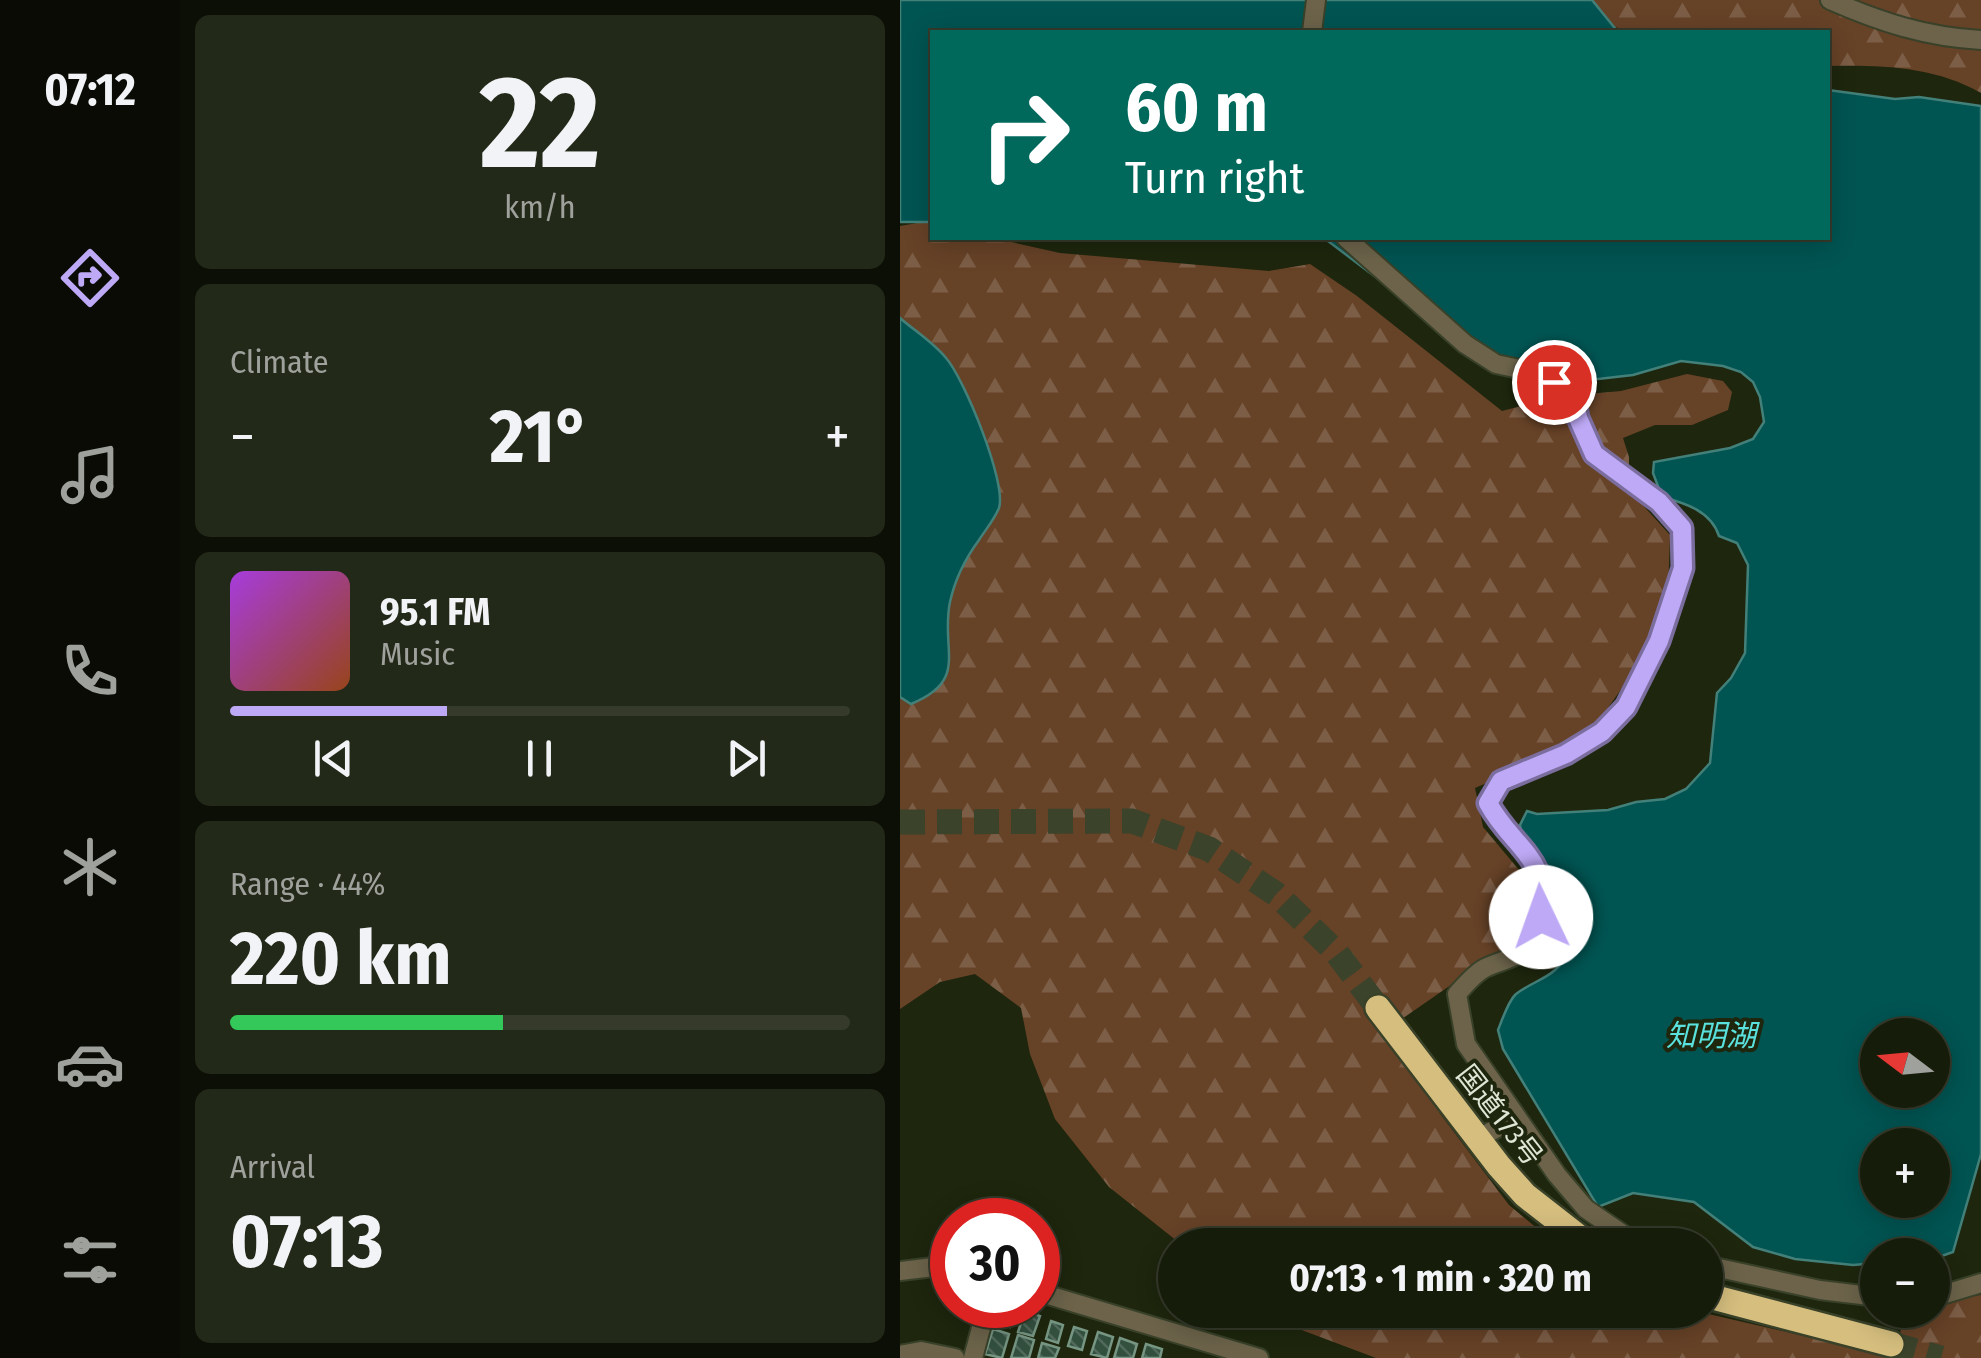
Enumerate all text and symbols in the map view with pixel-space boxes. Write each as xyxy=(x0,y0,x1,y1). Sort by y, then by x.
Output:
text: 22 xyxy=(480,45,600,201)
text: 07:12 xyxy=(44,63,136,117)
text: 60 m xyxy=(1125,66,1268,150)
icon: right xyxy=(960,70,1090,200)
text: Turn right xyxy=(1125,151,1304,205)
text: km/h xyxy=(504,188,576,226)
icon: directions xyxy=(55,243,125,313)
pin xyxy=(1512,340,1597,425)
text: Climate xyxy=(230,343,329,381)
icon: arrive xyxy=(1527,355,1582,410)
text: 21° xyxy=(490,392,590,482)
text: − xyxy=(230,404,255,470)
text: + xyxy=(825,404,850,470)
icon: music xyxy=(55,440,125,510)
text: 95.1 FM xyxy=(380,589,490,635)
text: Music xyxy=(380,635,455,673)
icon: phone xyxy=(55,636,125,706)
icon: previous xyxy=(306,731,361,786)
icon: pause xyxy=(512,731,567,786)
icon: next xyxy=(719,731,774,786)
icon: climate xyxy=(55,832,125,902)
text: Range · 44% xyxy=(230,865,385,903)
position arrow xyxy=(1489,865,1593,969)
text: 220 km xyxy=(230,914,451,1004)
water label: 知明湖 xyxy=(1666,1018,1760,1054)
north arrow xyxy=(1860,1018,1950,1108)
map controls xyxy=(1860,1018,1950,1328)
icon: car xyxy=(55,1029,125,1099)
street label: 国道173号 xyxy=(1450,1058,1549,1172)
button: + xyxy=(1860,1128,1950,1218)
text: Arrival xyxy=(230,1148,315,1186)
text: 07:13 xyxy=(230,1197,383,1287)
speed limit sign: 30 xyxy=(930,1198,1060,1328)
icon: filters xyxy=(55,1225,125,1295)
button: − xyxy=(1860,1238,1950,1328)
text: 07:13 · 1 min · 320 m xyxy=(1289,1255,1592,1301)

